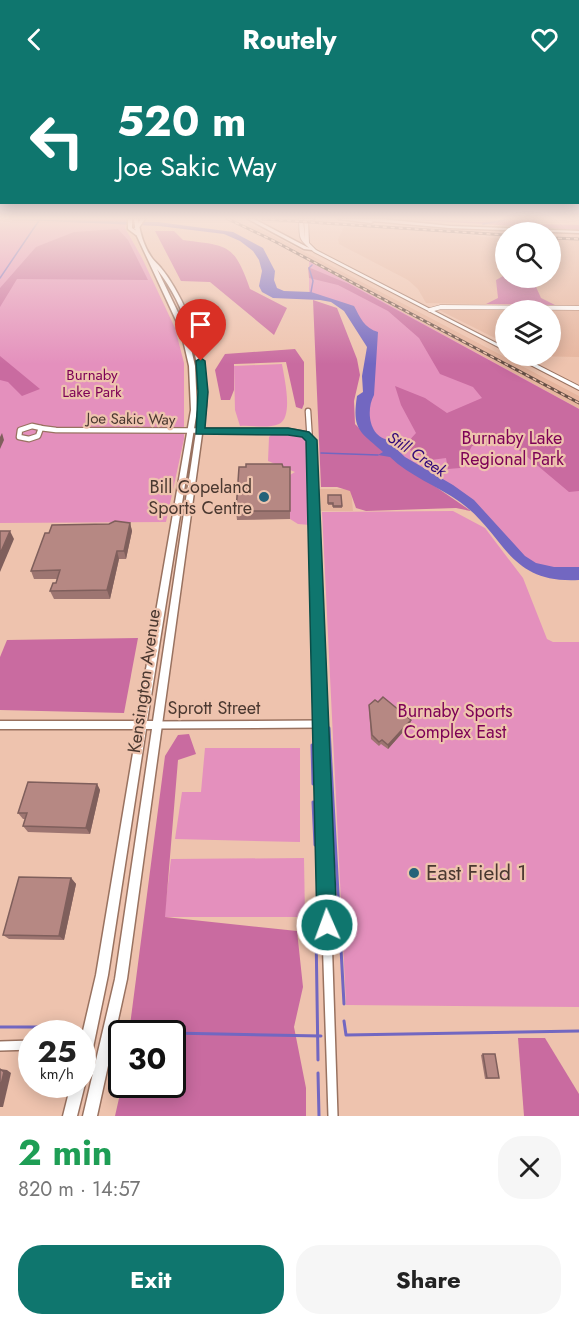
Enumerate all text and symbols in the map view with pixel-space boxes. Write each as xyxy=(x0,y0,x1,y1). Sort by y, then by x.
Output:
text: Routely xyxy=(242,20,337,59)
icon: back xyxy=(18,23,51,56)
icon: heart xyxy=(528,23,561,56)
text: 520 m xyxy=(117,91,247,152)
icon: left xyxy=(18,102,96,180)
text: Joe Sakic Way xyxy=(117,147,277,186)
map controls xyxy=(495,222,561,366)
button: search xyxy=(495,222,561,288)
pin xyxy=(175,299,226,361)
button: layers xyxy=(495,300,561,366)
icon: arrive xyxy=(184,308,217,341)
park label: Burnaby Lake Park xyxy=(62,364,122,403)
street label: Joe Sakic Way xyxy=(84,407,176,431)
park label: Burnaby Lake Regional Park xyxy=(460,425,564,472)
water label: Still Creek xyxy=(383,426,452,483)
place label: Bill Copeland Sports Centre xyxy=(148,474,252,521)
marker: Bill Copeland Sports Centre xyxy=(257,490,271,504)
street label: Kensington Avenue xyxy=(121,607,167,755)
street label: Sprott Street xyxy=(168,695,261,721)
park label: Burnaby Sports Complex East xyxy=(398,698,512,745)
place label: East Field 1 xyxy=(426,858,527,888)
marker: East Field 1 xyxy=(407,866,421,880)
position arrow xyxy=(295,893,359,957)
speed limit sign: 30 xyxy=(108,1020,186,1098)
text: 25 xyxy=(37,1030,77,1073)
text: km/h xyxy=(40,1063,74,1085)
text: 2 min xyxy=(18,1126,113,1178)
button: close xyxy=(498,1136,561,1199)
text: 820 m · 14:57 xyxy=(18,1175,140,1204)
button: Exit xyxy=(18,1245,284,1314)
button: Share xyxy=(296,1245,561,1314)

